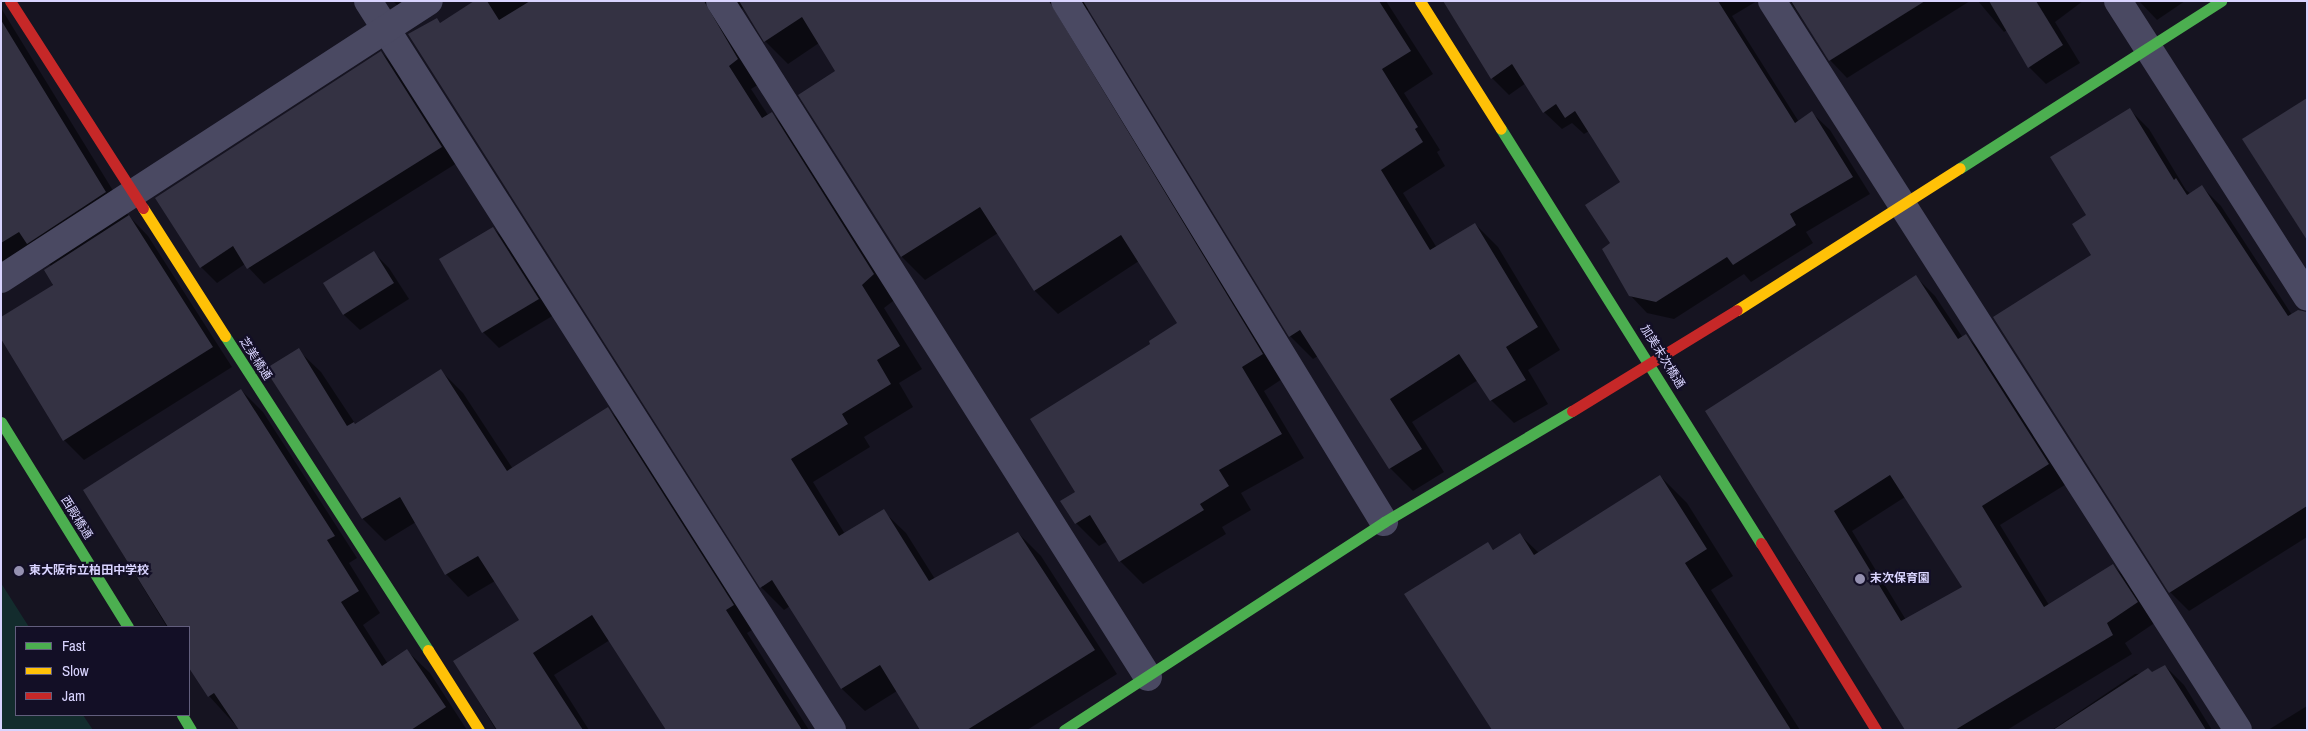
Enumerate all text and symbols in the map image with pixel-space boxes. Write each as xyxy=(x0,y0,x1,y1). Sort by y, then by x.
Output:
street label: 加美末次橋通 xyxy=(1637,323,1687,391)
street label: 芝美橋通 xyxy=(236,335,274,383)
street label: 西殿橋通 xyxy=(57,494,95,542)
place label: 東大阪市立柏田中学校 xyxy=(29,564,149,578)
marker: 東大阪市立柏田中学校 xyxy=(13,565,25,577)
place label: 末次保育園 xyxy=(1870,572,1930,586)
marker: 末次保育園 xyxy=(1854,573,1866,585)
legend xyxy=(15,626,190,716)
text: Fast xyxy=(62,635,85,656)
text: Slow xyxy=(62,660,89,681)
text: Jam xyxy=(62,685,85,706)

